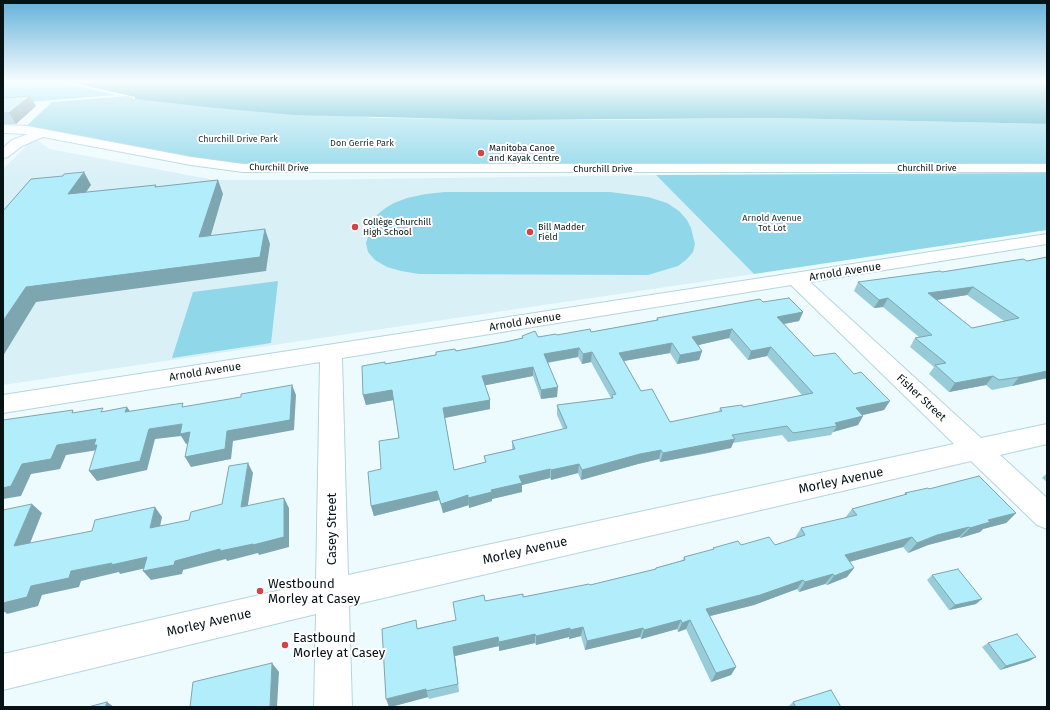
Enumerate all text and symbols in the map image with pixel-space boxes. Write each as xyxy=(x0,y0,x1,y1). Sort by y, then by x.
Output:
park label: Churchill Drive Park xyxy=(198,134,278,144)
park label: Don Gerrie Park xyxy=(330,138,394,148)
place label: Manitoba Canoe and Kayak Centre xyxy=(489,143,560,164)
marker: Manitoba Canoe and Kayak Centre xyxy=(476,148,486,158)
street label: Churchill Drive xyxy=(249,162,309,174)
street label: Churchill Drive xyxy=(897,163,957,173)
street label: Churchill Drive xyxy=(573,164,633,174)
park label: Arnold Avenue Tot Lot xyxy=(742,213,802,234)
place label: Collège Churchill High School xyxy=(363,217,431,238)
marker: Collège Churchill High School xyxy=(350,222,360,232)
place label: Bill Madder Field xyxy=(538,222,585,243)
marker: Bill Madder Field xyxy=(525,227,535,237)
street label: Arnold Avenue xyxy=(808,260,882,284)
street label: Arnold Avenue xyxy=(488,310,562,334)
street label: Arnold Avenue xyxy=(168,360,242,384)
street label: Fisher Street xyxy=(894,372,948,424)
street label: Morley Avenue xyxy=(797,464,885,498)
street label: Casey Street xyxy=(324,493,340,565)
street label: Morley Avenue xyxy=(481,534,569,568)
place label: Westbound Morley at Casey xyxy=(268,576,360,607)
marker: Westbound Morley at Casey xyxy=(255,586,265,596)
street label: Morley Avenue xyxy=(165,606,253,640)
place label: Eastbound Morley at Casey xyxy=(293,630,385,661)
marker: Eastbound Morley at Casey xyxy=(280,640,290,650)

